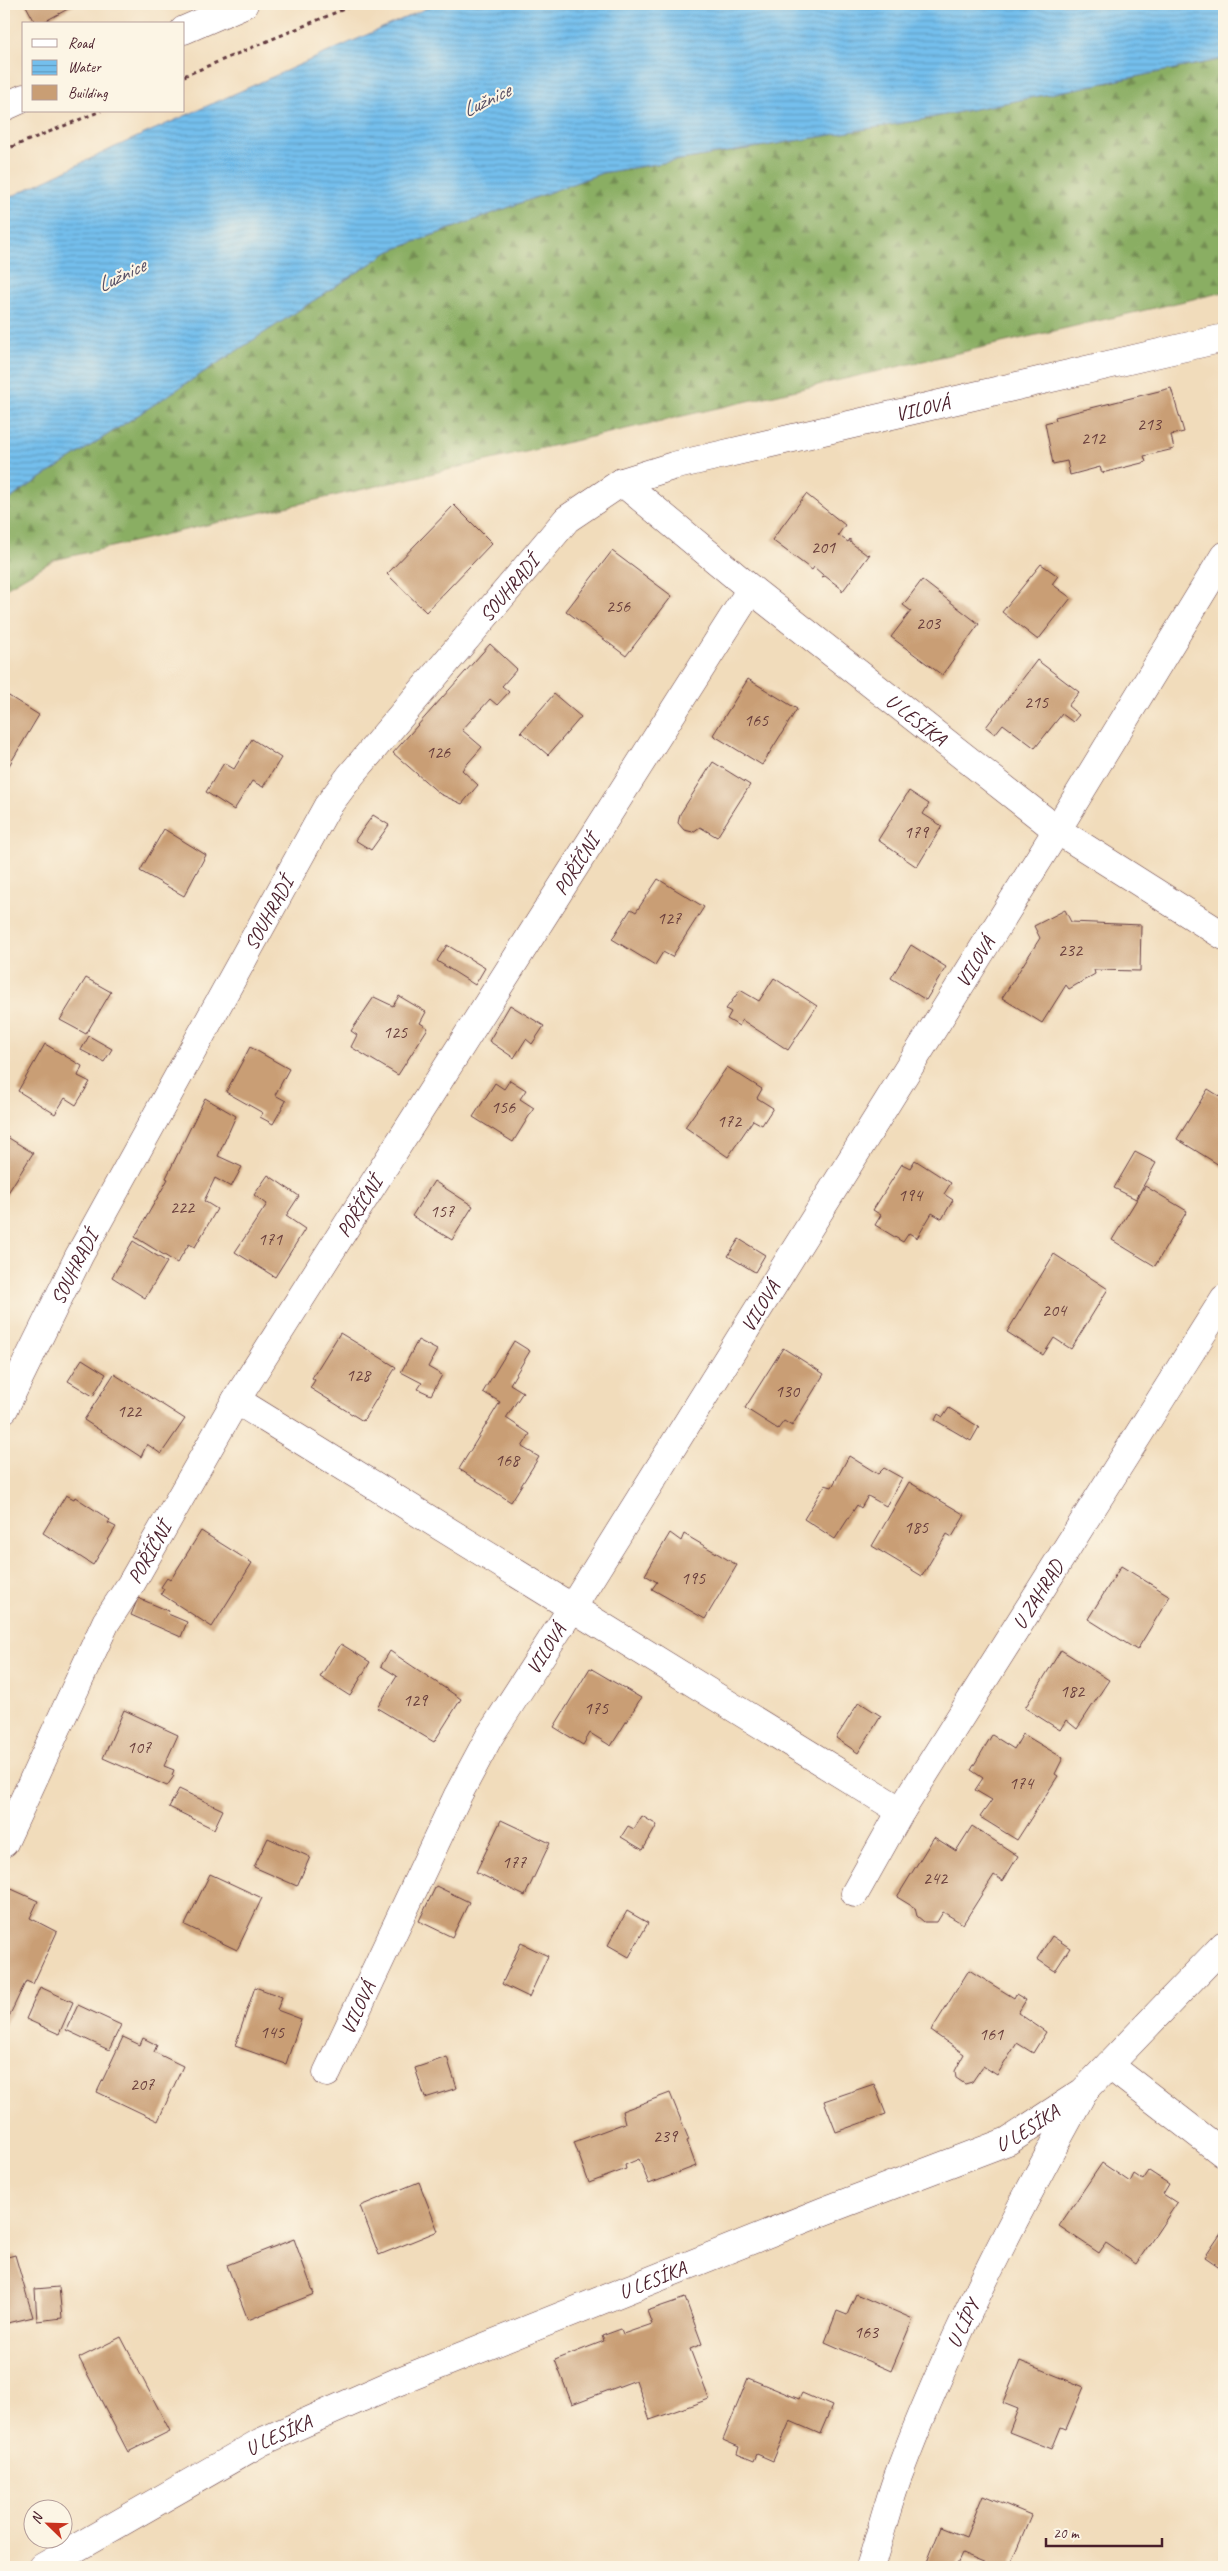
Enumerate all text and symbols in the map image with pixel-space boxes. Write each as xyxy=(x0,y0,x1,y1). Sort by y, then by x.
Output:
legend xyxy=(22,22,185,112)
text: Road xyxy=(68,34,95,53)
text: Water xyxy=(68,58,102,77)
water label: Lužnice xyxy=(458,76,517,123)
text: Building xyxy=(68,84,108,103)
water label: Lužnice xyxy=(93,251,152,298)
street label: VILOVÁ xyxy=(893,390,955,427)
house number: 213 xyxy=(1137,413,1163,435)
house number: 212 xyxy=(1081,427,1107,449)
house number: 201 xyxy=(811,536,836,558)
street label: SOUHRADÍ xyxy=(474,546,548,627)
house number: 256 xyxy=(606,595,631,617)
house number: 203 xyxy=(916,612,942,634)
street label: U LESÍKA xyxy=(881,688,952,752)
house number: 215 xyxy=(1024,691,1049,713)
house number: 165 xyxy=(744,709,769,731)
house number: 126 xyxy=(426,741,451,763)
house number: 179 xyxy=(904,821,930,843)
street label: POŘÍČNÍ xyxy=(548,826,608,900)
street label: SOUHRADÍ xyxy=(239,868,301,954)
house number: 127 xyxy=(657,907,682,929)
street label: VILOVÁ xyxy=(950,930,1002,992)
house number: 232 xyxy=(1058,939,1084,961)
house number: 125 xyxy=(383,1021,408,1043)
house number: 156 xyxy=(491,1096,516,1118)
house number: 172 xyxy=(717,1110,743,1132)
street label: POŘÍČNÍ xyxy=(331,1168,390,1242)
house number: 194 xyxy=(898,1184,924,1206)
house number: 222 xyxy=(170,1196,196,1218)
house number: 157 xyxy=(430,1200,455,1222)
street label: SOUHRADÍ xyxy=(45,1222,106,1309)
house number: 171 xyxy=(258,1228,283,1250)
street label: VILOVÁ xyxy=(735,1274,787,1336)
house number: 204 xyxy=(1042,1299,1068,1321)
house number: 128 xyxy=(346,1364,372,1386)
house number: 130 xyxy=(775,1380,801,1402)
house number: 122 xyxy=(117,1400,143,1422)
house number: 168 xyxy=(495,1449,521,1471)
street label: POŘÍČNÍ xyxy=(122,1513,179,1588)
house number: 185 xyxy=(904,1516,929,1538)
street label: U ZAHRAD xyxy=(1007,1554,1070,1634)
house number: 195 xyxy=(681,1567,706,1589)
street label: VILOVÁ xyxy=(521,1617,573,1679)
house number: 182 xyxy=(1060,1680,1086,1702)
house number: 129 xyxy=(403,1689,429,1711)
house number: 175 xyxy=(584,1697,609,1719)
house number: 107 xyxy=(127,1736,152,1758)
house number: 174 xyxy=(1009,1772,1035,1794)
house number: 177 xyxy=(502,1851,527,1873)
house number: 242 xyxy=(923,1867,949,1889)
street label: VILOVÁ xyxy=(335,1975,382,2038)
house number: 145 xyxy=(260,2021,285,2043)
house number: 161 xyxy=(979,2023,1004,2045)
house number: 207 xyxy=(130,2073,155,2095)
street label: U LESÍKA xyxy=(993,2098,1065,2157)
house number: 239 xyxy=(653,2125,679,2147)
street label: U LESÍKA xyxy=(615,2255,691,2305)
street label: U LÍPY xyxy=(941,2293,987,2352)
house number: 163 xyxy=(854,2321,880,2343)
street label: U LESÍKA xyxy=(241,2409,316,2461)
north arrow xyxy=(22,2498,72,2548)
text: N xyxy=(27,2510,47,2526)
scale bar xyxy=(1046,2516,1162,2548)
text: 20 m xyxy=(1053,2524,1080,2543)

